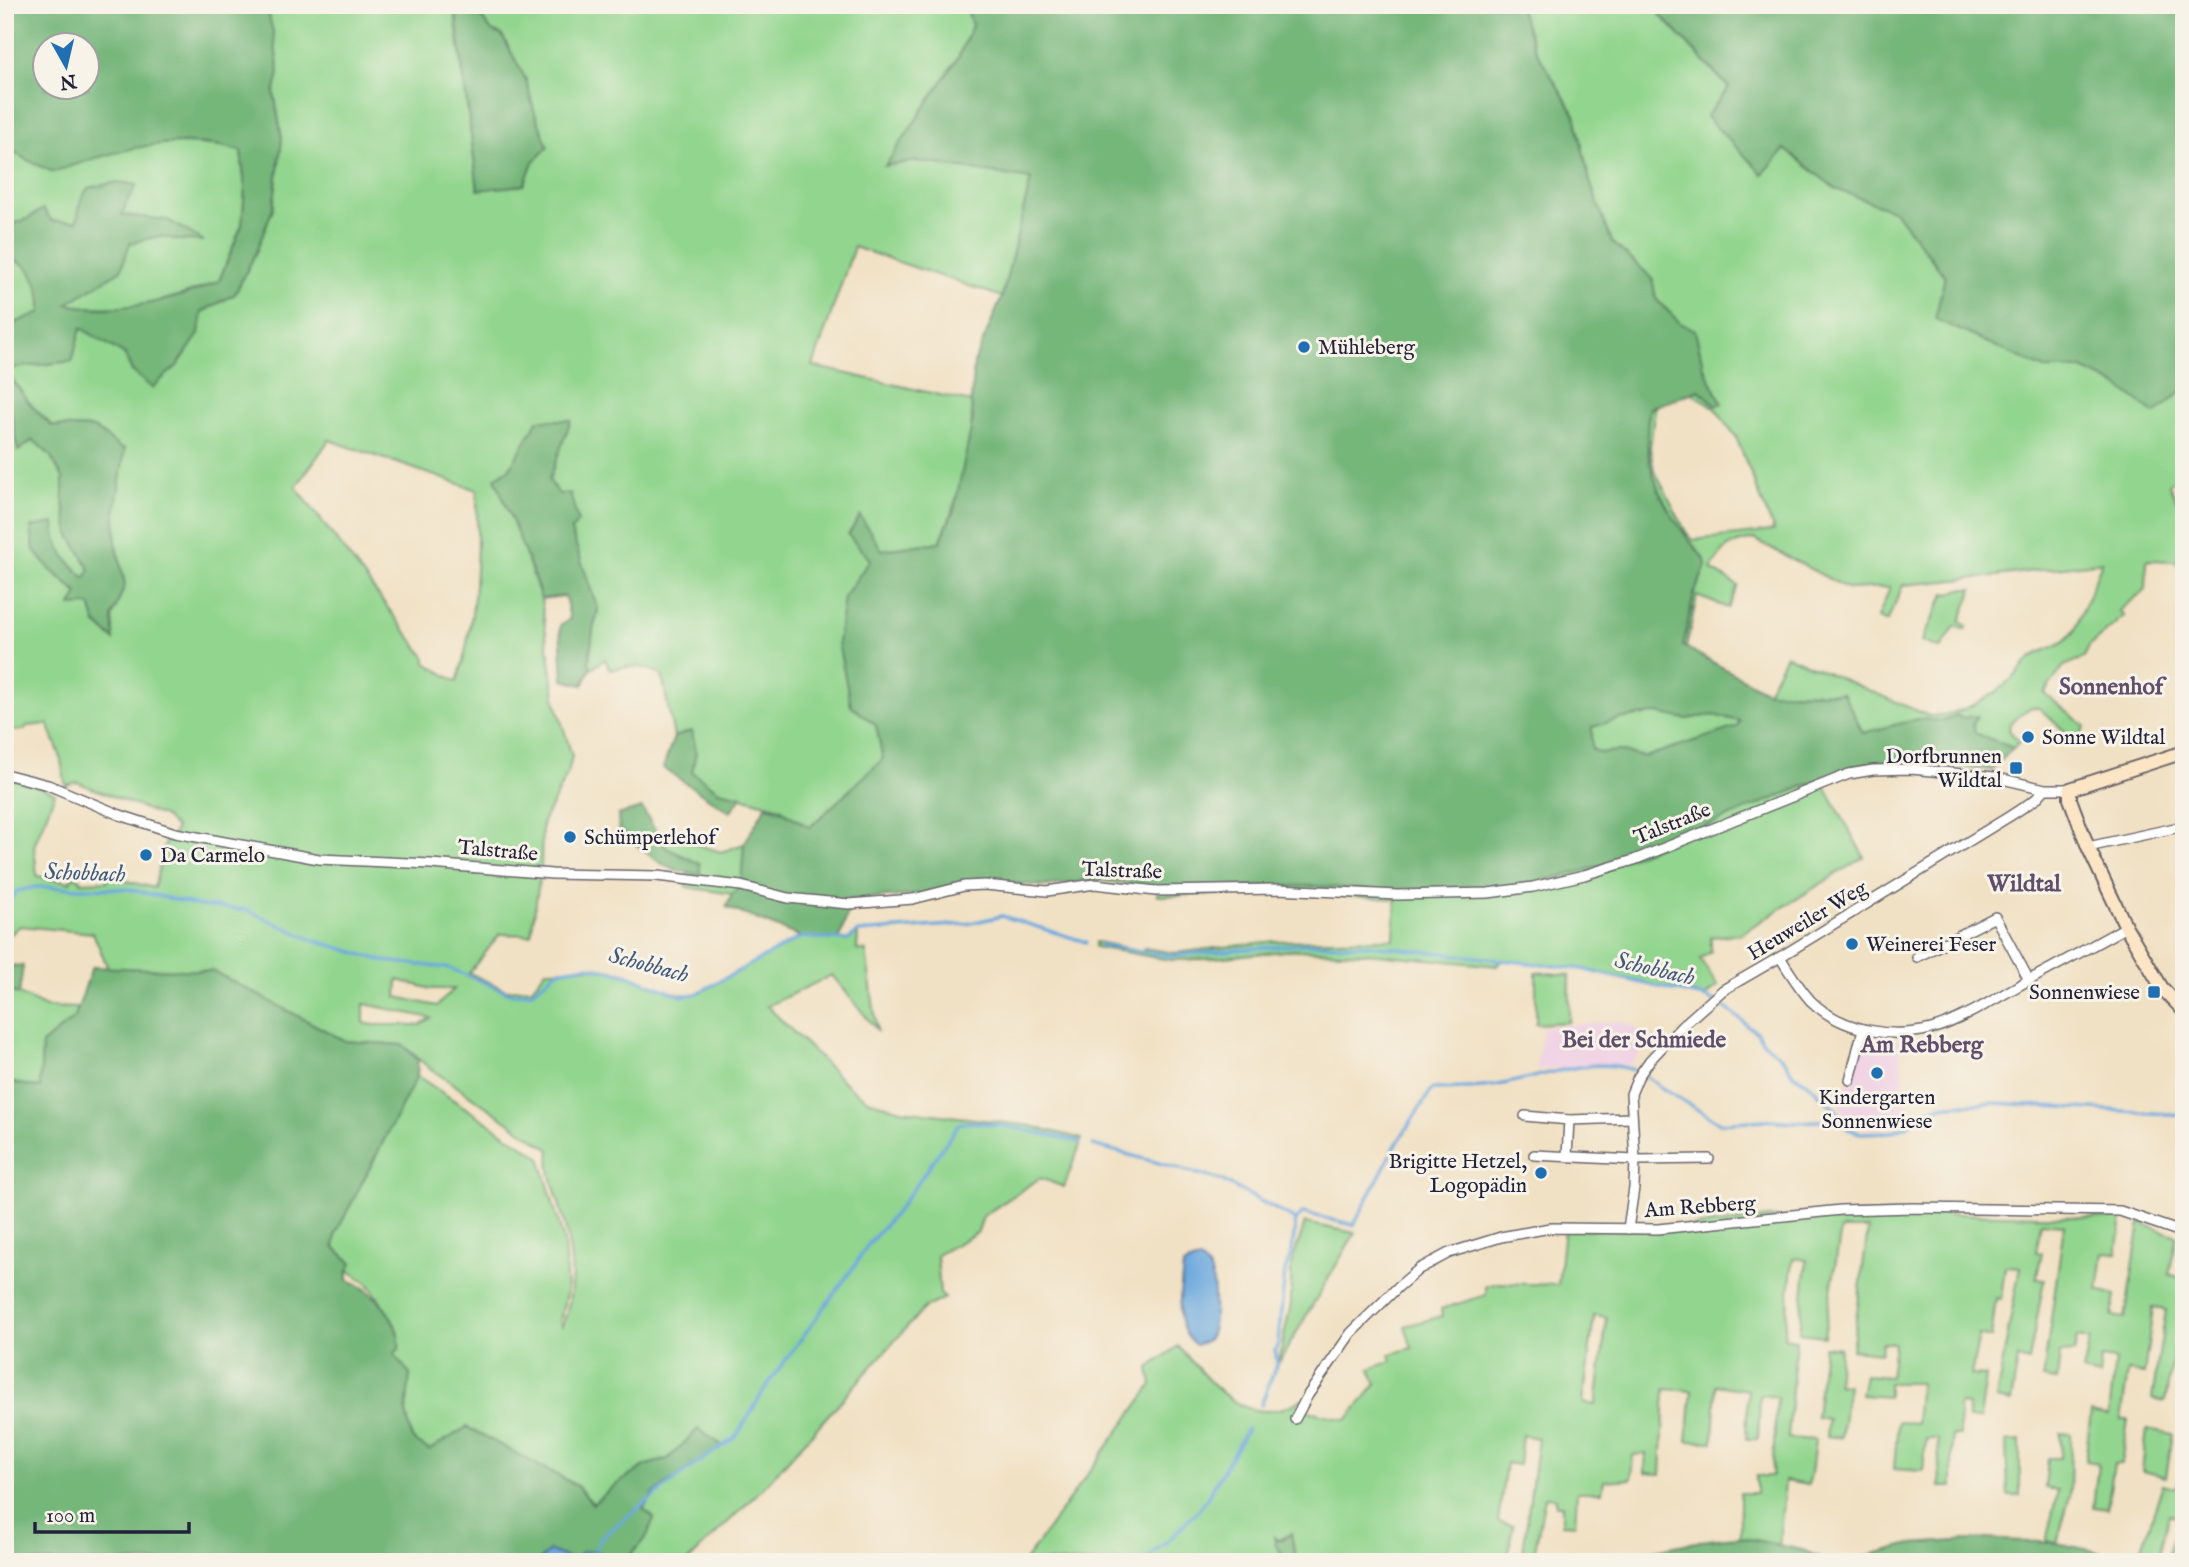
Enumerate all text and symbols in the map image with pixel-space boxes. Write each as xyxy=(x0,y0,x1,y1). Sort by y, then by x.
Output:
north arrow xyxy=(32,32,102,102)
text: N xyxy=(58,68,79,94)
place label: Mühleberg xyxy=(1318,335,1415,362)
marker: Mühleberg xyxy=(1296,339,1312,355)
district label: Sonnenhof xyxy=(2059,673,2168,702)
place label: Sonne Wildtal xyxy=(2042,725,2165,752)
marker: Sonne Wildtal xyxy=(2020,729,2036,745)
place label: Dorfbrunnen Wildtal xyxy=(1886,744,2002,795)
marker: Dorfbrunnen Wildtal xyxy=(2008,760,2024,776)
street label: Talstraße xyxy=(1630,797,1715,852)
place label: Schümperlehof xyxy=(584,825,719,852)
marker: Schümperlehof xyxy=(562,829,578,845)
street label: Talstraße xyxy=(457,835,539,868)
place label: Da Carmelo xyxy=(160,843,265,870)
marker: Da Carmelo xyxy=(138,847,154,863)
street label: Talstraße xyxy=(1081,857,1163,886)
water label: Schobbach xyxy=(44,858,127,889)
district label: Wildtal xyxy=(1986,869,2061,900)
street label: Heuweiler Weg xyxy=(1743,875,1873,968)
place label: Weinerei Feser xyxy=(1866,932,1996,959)
marker: Weinerei Feser xyxy=(1844,936,1860,952)
water label: Schobbach xyxy=(605,941,692,990)
water label: Schobbach xyxy=(1612,946,1698,993)
place label: Sonnenwiese xyxy=(2029,980,2140,1007)
marker: Sonnenwiese xyxy=(2146,984,2162,1000)
district label: Bei der Schmiede xyxy=(1562,1026,1727,1055)
district label: Am Rebberg xyxy=(1860,1031,1985,1060)
marker: Kindergarten Sonnenwiese xyxy=(1869,1065,1885,1081)
place label: Kindergarten Sonnenwiese xyxy=(1819,1085,1935,1136)
place label: Brigitte Hetzel, Logopädin xyxy=(1389,1149,1527,1200)
marker: Brigitte Hetzel, Logopädin xyxy=(1533,1165,1549,1181)
street label: Am Rebberg xyxy=(1642,1190,1757,1225)
scale bar xyxy=(35,1490,189,1534)
text: 100 m xyxy=(46,1503,95,1530)

